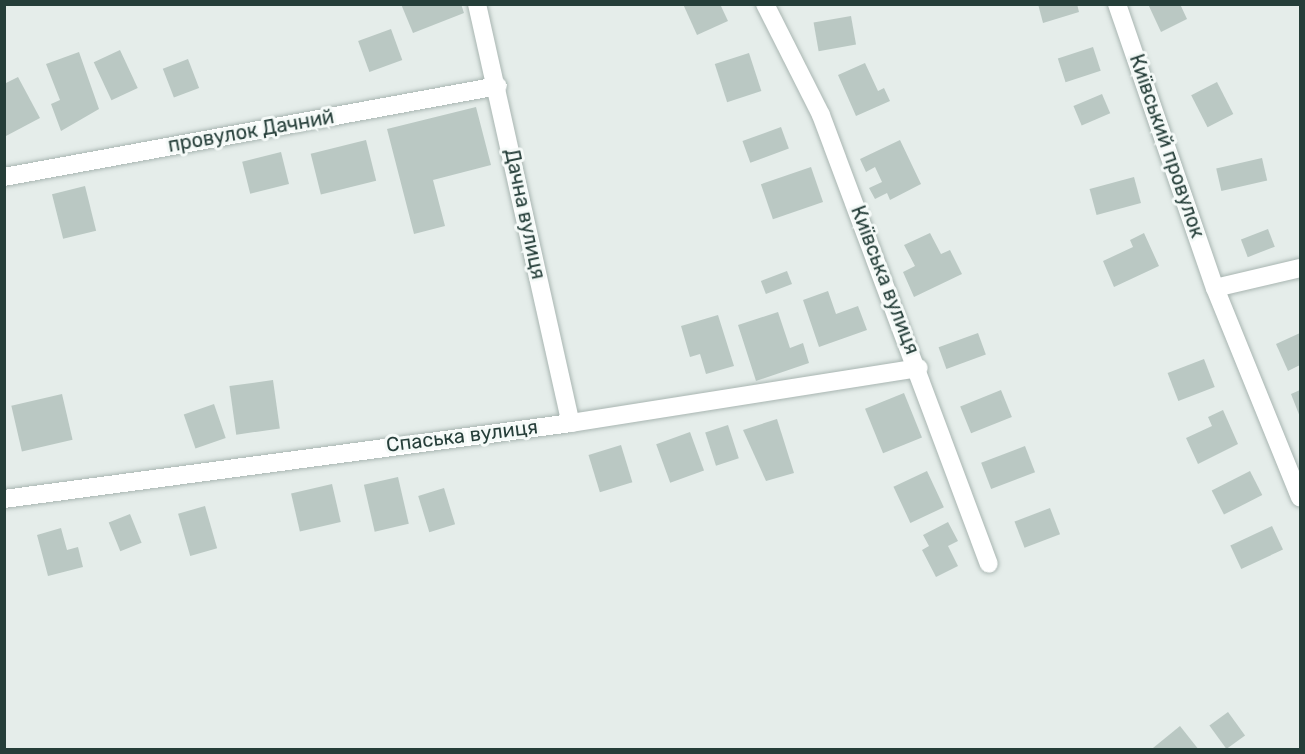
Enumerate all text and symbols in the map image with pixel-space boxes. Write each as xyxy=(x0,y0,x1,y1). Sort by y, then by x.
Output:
street label: Київський провулок xyxy=(1124,51,1210,241)
street label: провулок Дачний xyxy=(166,105,336,157)
street label: Дачна вулиця xyxy=(499,146,551,282)
street label: Київська вулиця xyxy=(846,202,924,358)
street label: Спаська вулиця xyxy=(385,415,539,457)

